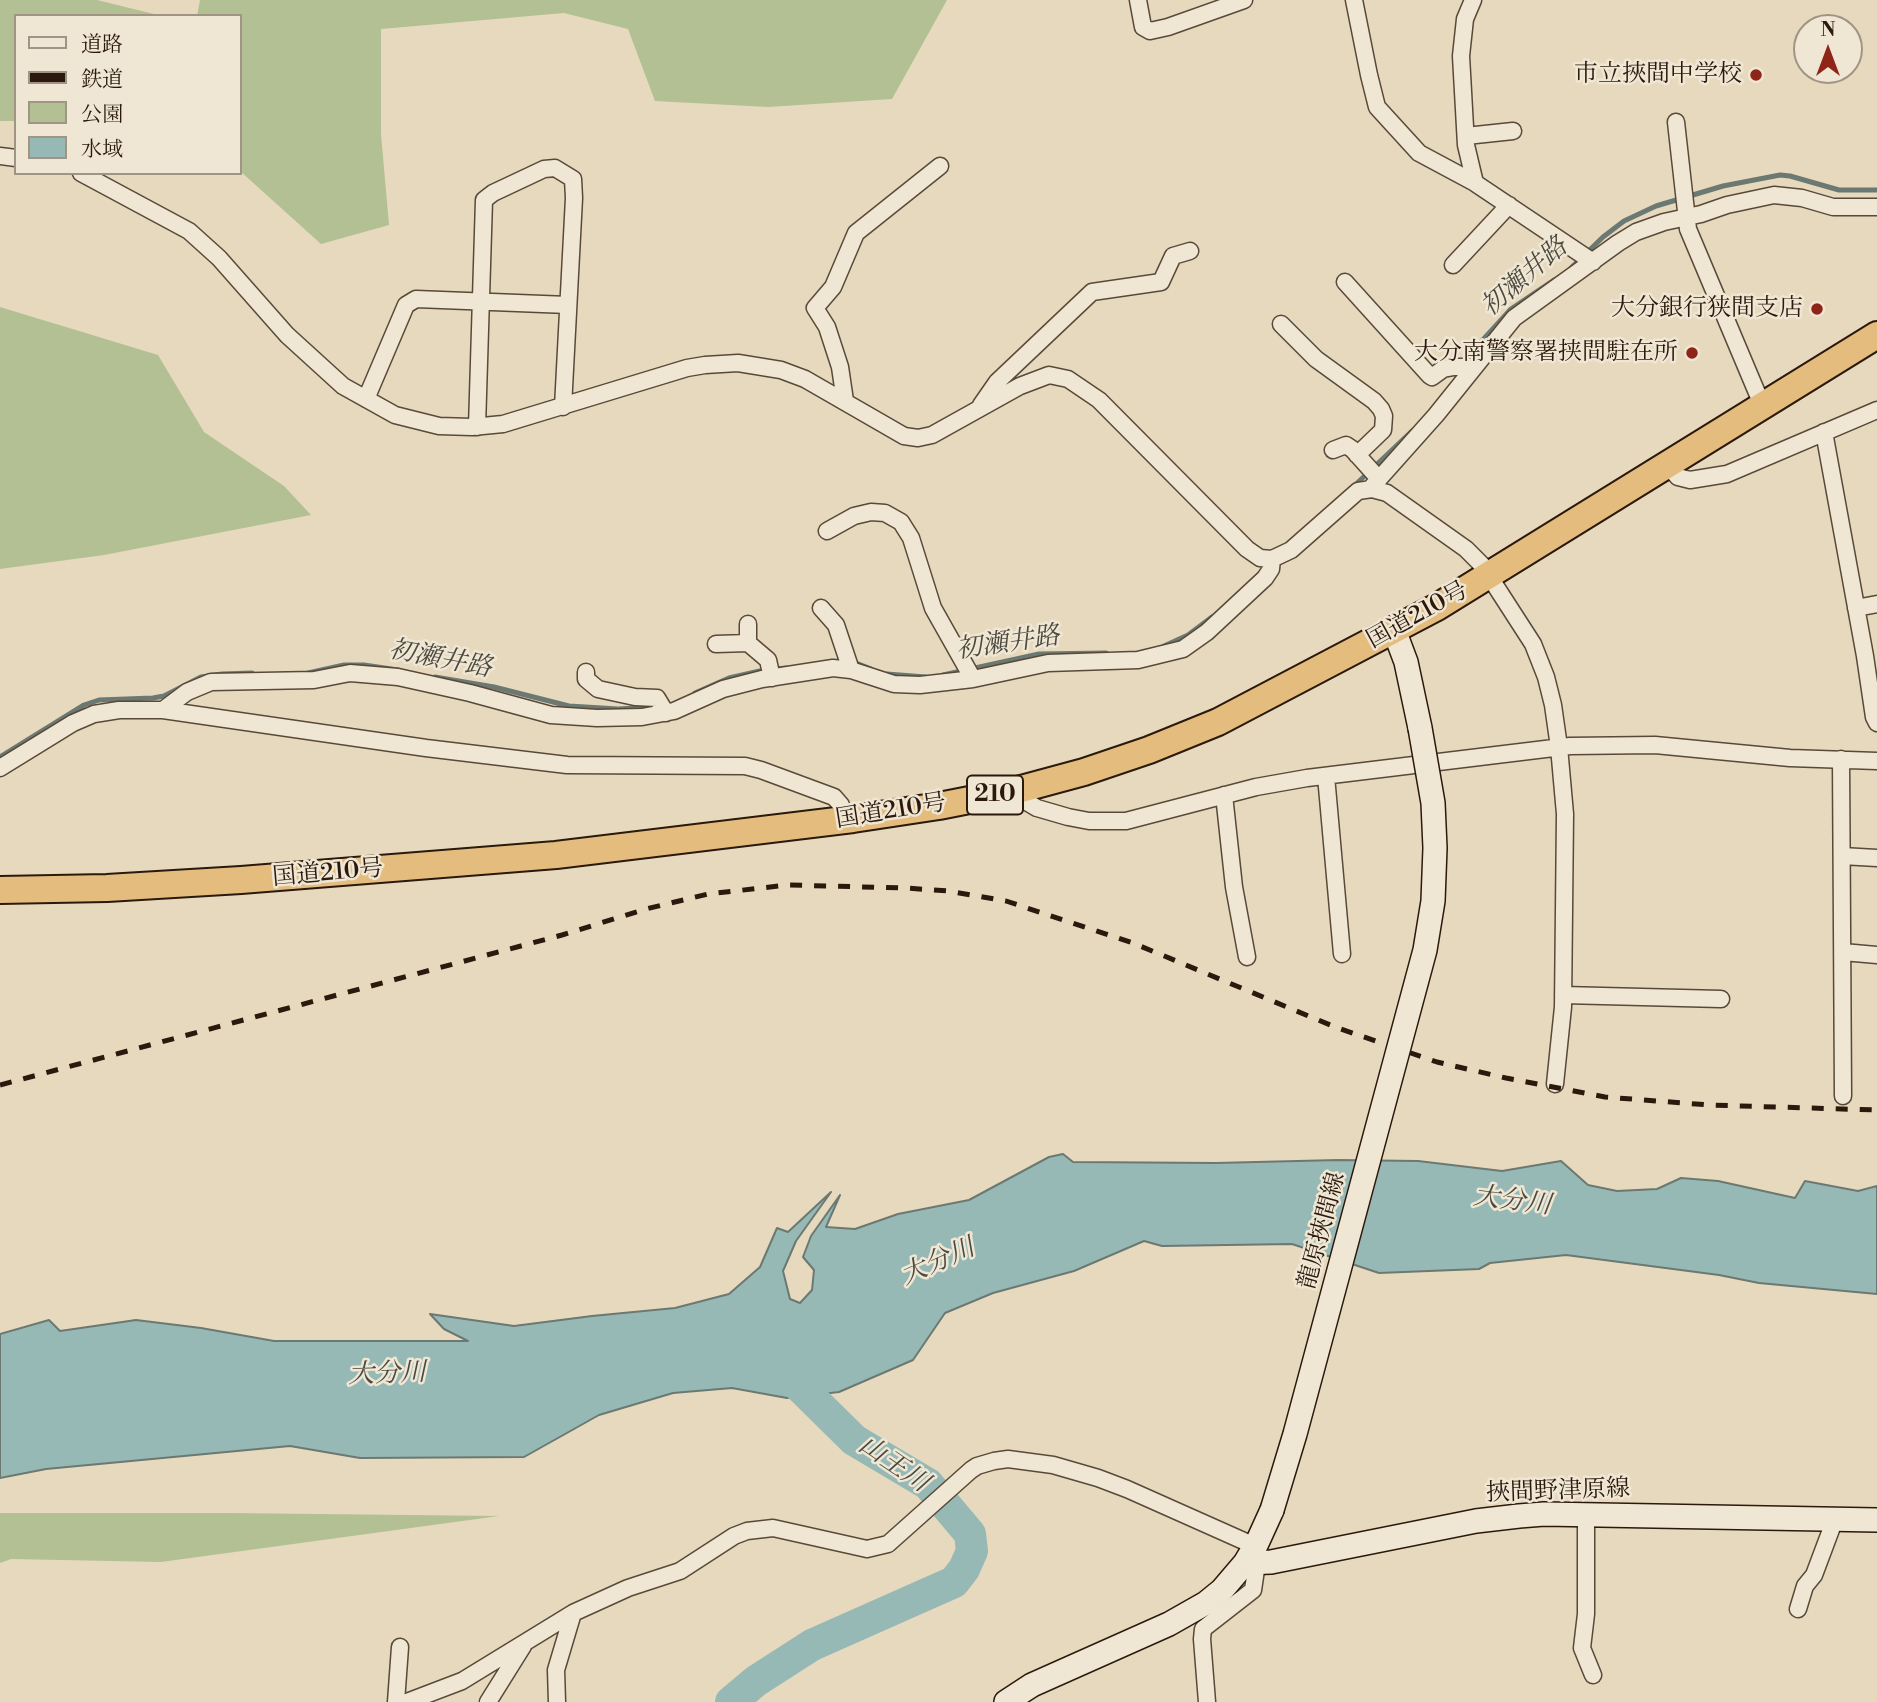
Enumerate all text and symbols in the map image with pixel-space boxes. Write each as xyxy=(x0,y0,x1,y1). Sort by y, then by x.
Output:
legend xyxy=(14,14,242,175)
north arrow xyxy=(1793,14,1863,84)
text: N xyxy=(1820,18,1836,42)
text: 道路 xyxy=(81,32,123,58)
place label: 市立挾間中学校 xyxy=(1574,61,1742,89)
text: 鉄道 xyxy=(81,67,123,93)
marker: 市立挾間中学校 xyxy=(1748,67,1764,83)
text: 公園 xyxy=(81,102,123,128)
text: 水域 xyxy=(81,137,123,163)
water label: 初瀬井路 xyxy=(1476,232,1574,324)
place label: 大分銀行狭間支店 xyxy=(1611,295,1803,323)
marker: 大分銀行狭間支店 xyxy=(1809,301,1825,317)
place label: 大分南警察署挟間駐在所 xyxy=(1414,339,1678,367)
marker: 大分南警察署挟間駐在所 xyxy=(1684,345,1700,361)
street label: 国道210号 xyxy=(1362,576,1474,656)
water label: 初瀬井路 xyxy=(954,621,1062,667)
water label: 初瀬井路 xyxy=(386,635,494,685)
road number: 210 xyxy=(967,776,1023,814)
street label: 国道210号 xyxy=(834,789,948,835)
street label: 国道210号 xyxy=(271,855,385,893)
street label: 龍原挾間線 xyxy=(1294,1169,1352,1293)
water label: 大分川 xyxy=(1471,1182,1553,1222)
water label: 大分川 xyxy=(896,1233,980,1293)
water label: 大分川 xyxy=(347,1358,427,1392)
water label: 山王川 xyxy=(852,1430,934,1500)
street label: 挾間野津原線 xyxy=(1486,1475,1630,1509)

